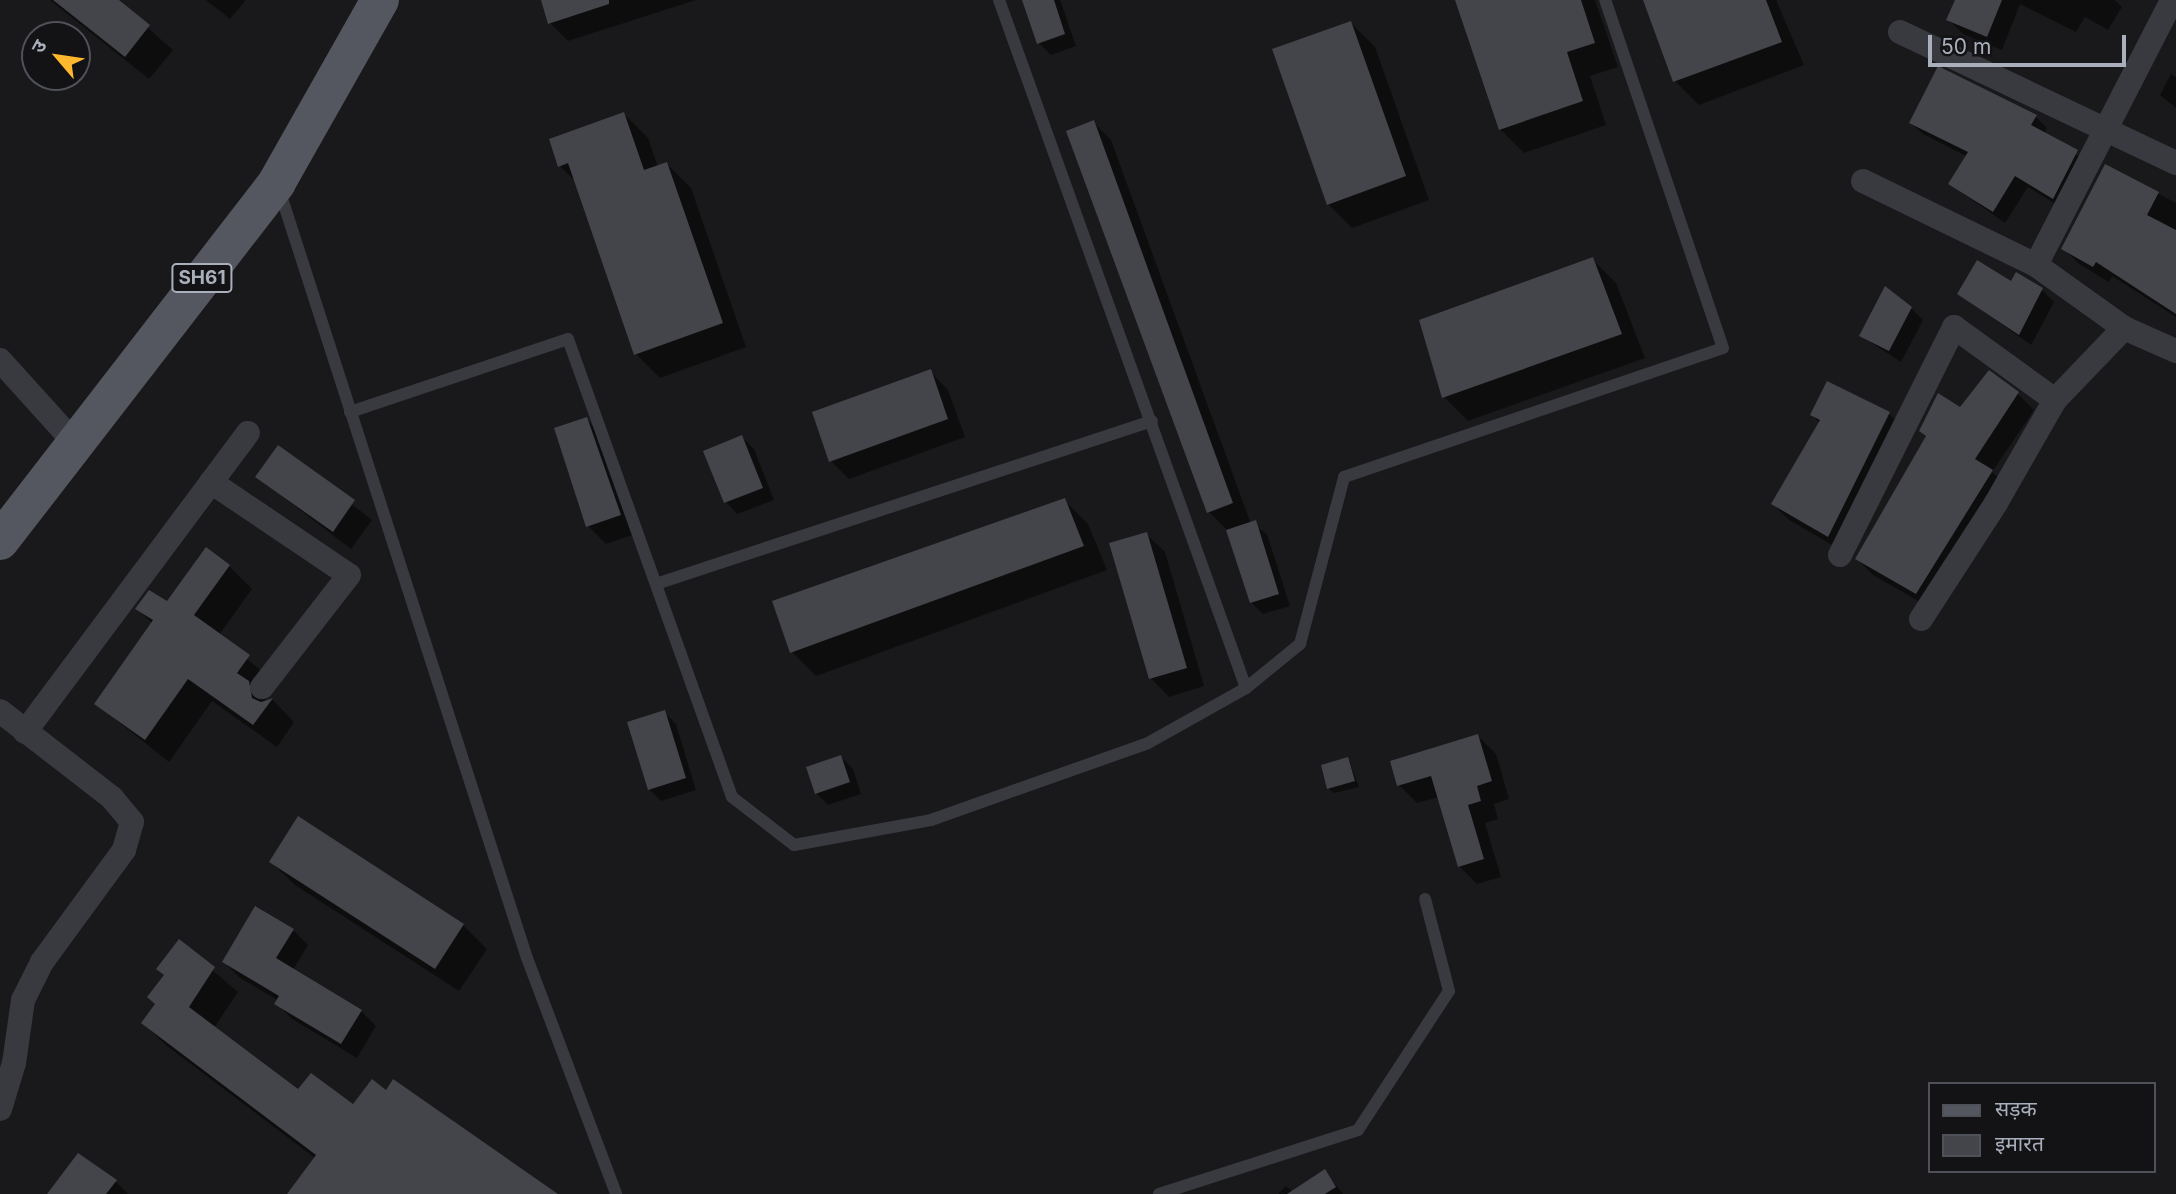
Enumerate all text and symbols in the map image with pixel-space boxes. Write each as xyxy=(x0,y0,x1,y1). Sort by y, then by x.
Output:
north arrow xyxy=(21,21,91,91)
scale bar xyxy=(1931,21,2129,65)
text: 50 m xyxy=(1941,34,1991,59)
text: उ xyxy=(26,36,52,57)
road number: SH61 xyxy=(170,262,234,294)
legend xyxy=(1927,1082,2155,1173)
text: सड़क xyxy=(1995,1096,2037,1121)
text: इमारत xyxy=(1995,1131,2044,1156)

